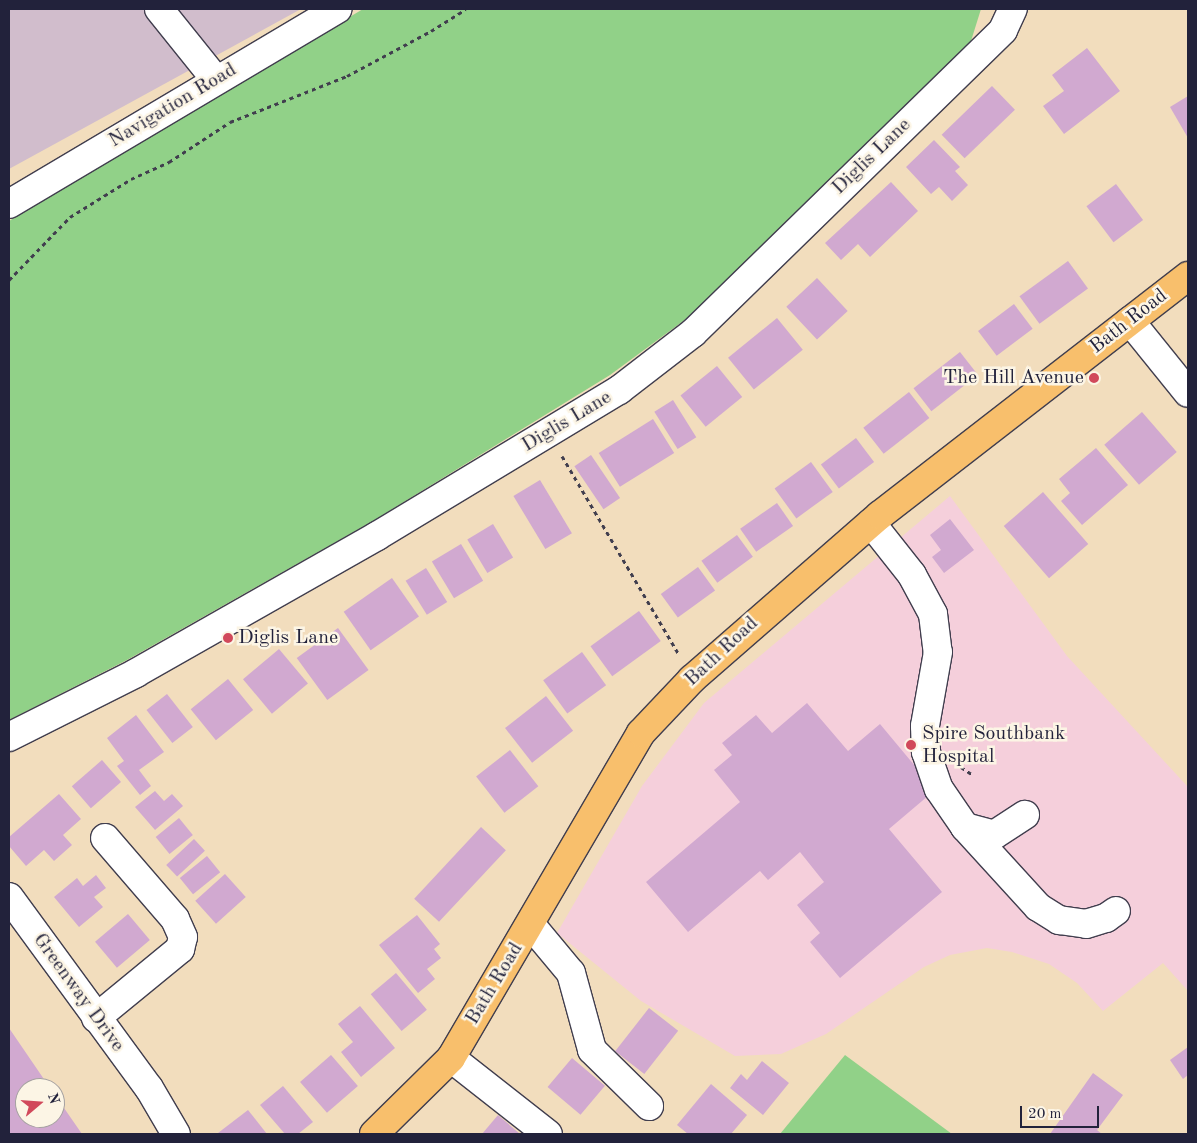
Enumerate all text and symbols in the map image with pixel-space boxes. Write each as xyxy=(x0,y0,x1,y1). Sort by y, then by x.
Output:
street label: Navigation Road xyxy=(105,58,241,154)
street label: Diglis Lane xyxy=(828,114,916,200)
street label: Bath Road xyxy=(1085,284,1173,360)
place label: The Hill Avenue xyxy=(943,366,1084,390)
marker: The Hill Avenue xyxy=(1088,372,1100,384)
street label: Diglis Lane xyxy=(518,386,616,458)
street label: Bath Road xyxy=(680,612,764,692)
place label: Diglis Lane xyxy=(238,626,338,650)
marker: Diglis Lane xyxy=(222,632,234,644)
place label: Spire Southbank Hospital xyxy=(922,722,1065,769)
marker: Spire Southbank Hospital xyxy=(904,738,918,752)
street label: Greenway Drive xyxy=(27,929,129,1057)
street label: Bath Road xyxy=(461,939,529,1029)
north arrow xyxy=(15,1078,65,1128)
text: N xyxy=(45,1091,62,1106)
scale bar xyxy=(1022,1096,1101,1128)
text: 20 m xyxy=(1028,1107,1062,1122)

